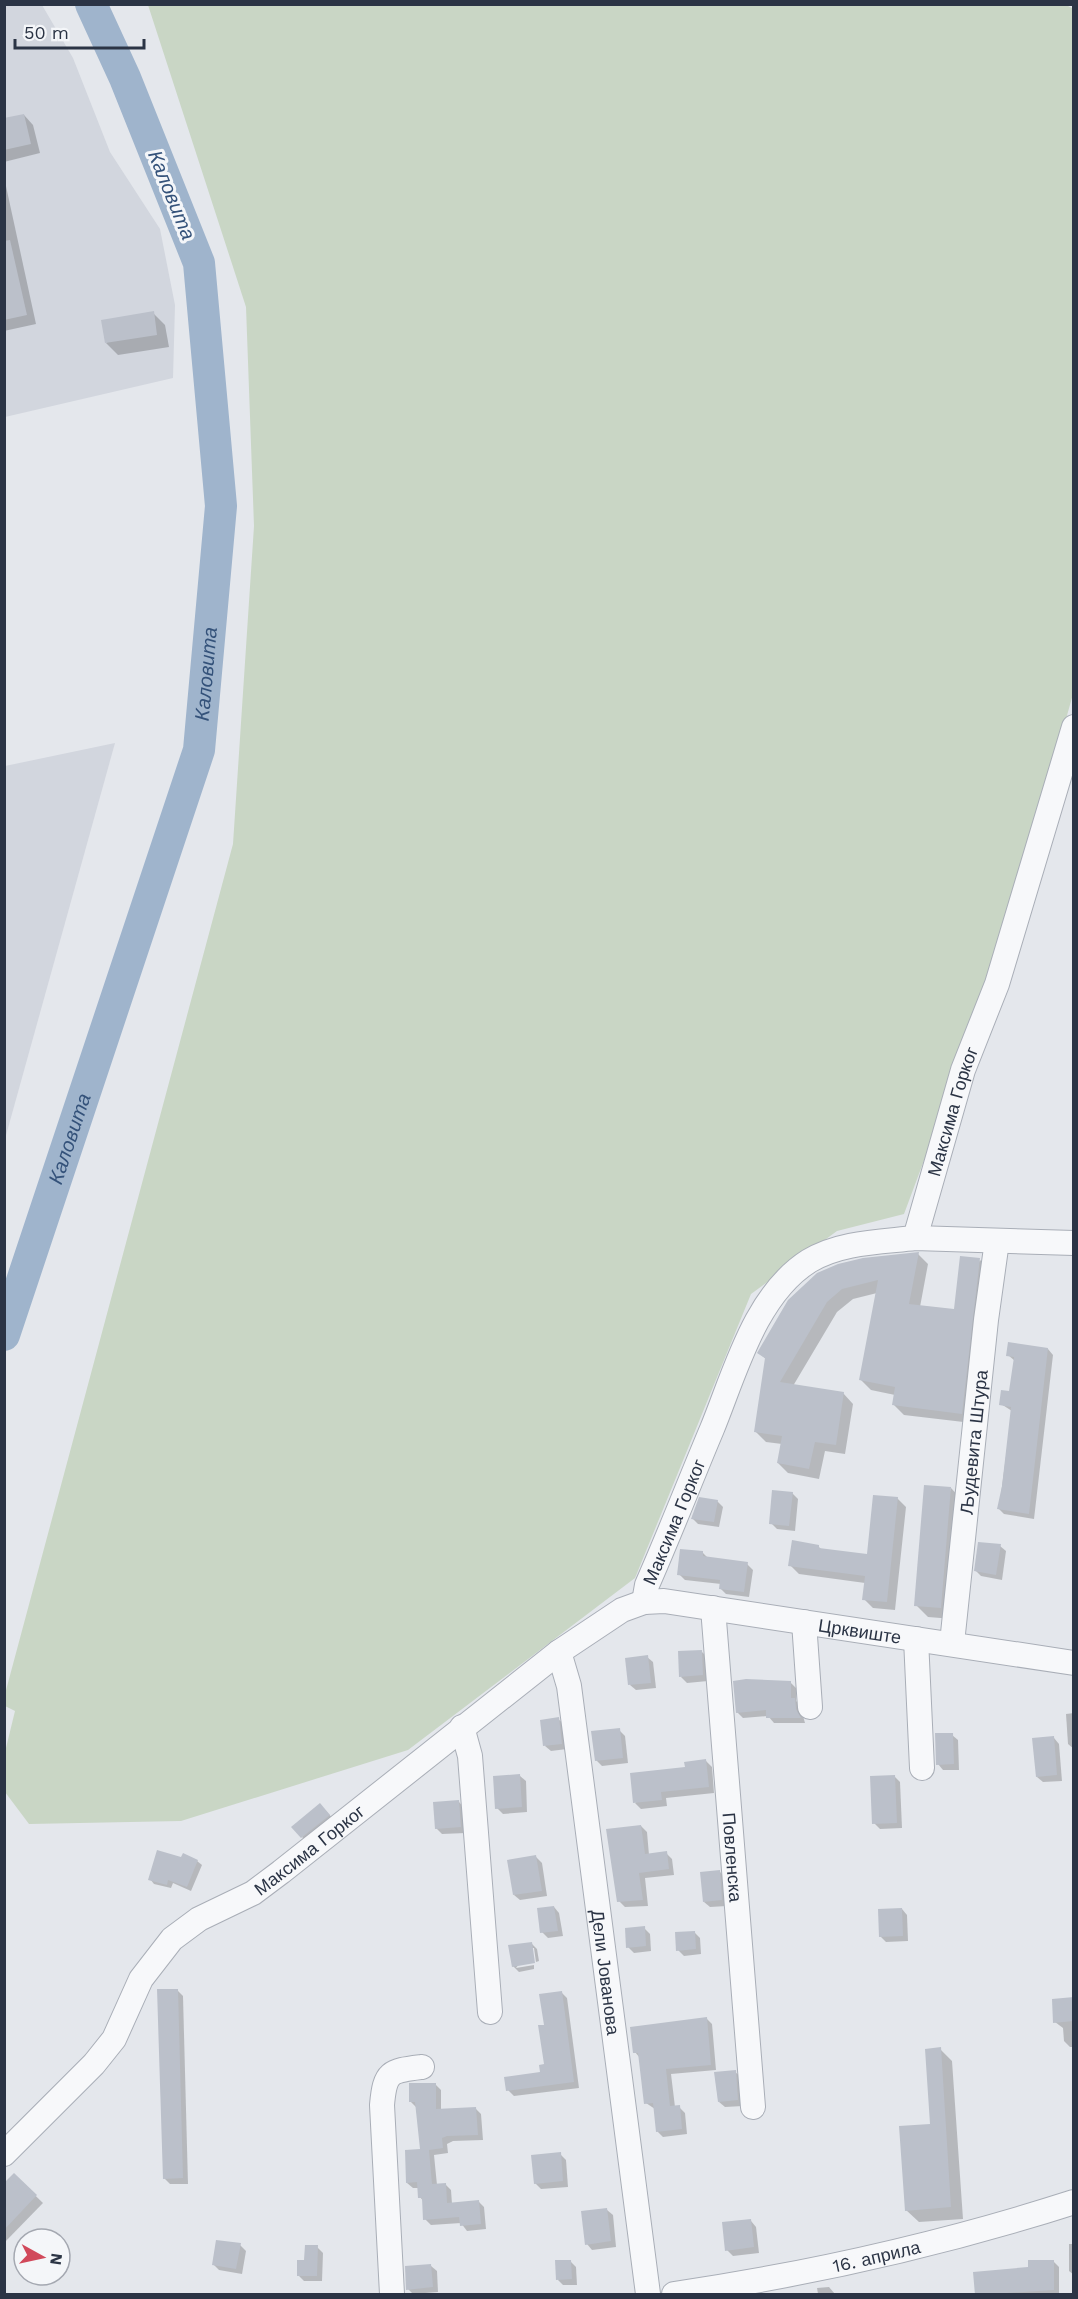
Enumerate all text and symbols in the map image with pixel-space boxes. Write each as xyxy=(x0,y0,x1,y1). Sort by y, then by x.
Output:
scale bar xyxy=(15,12,144,50)
text: 50 m xyxy=(24,22,69,43)
water label: Каловита xyxy=(143,147,201,243)
water label: Каловита xyxy=(190,626,222,722)
street label: Максима Горког xyxy=(923,1043,982,1178)
water label: Каловита xyxy=(43,1090,96,1187)
street label: Људевита Штура xyxy=(955,1368,991,1516)
street label: Максима Горког xyxy=(638,1455,709,1588)
street label: Црквиште xyxy=(817,1614,903,1647)
street label: Максима Горког xyxy=(250,1800,368,1899)
street label: Повленска xyxy=(719,1812,747,1904)
street label: Дели Јованова xyxy=(588,1908,625,2037)
north arrow xyxy=(12,2227,72,2287)
street label: 16. априла xyxy=(831,2235,923,2276)
text: N xyxy=(46,2252,67,2266)

